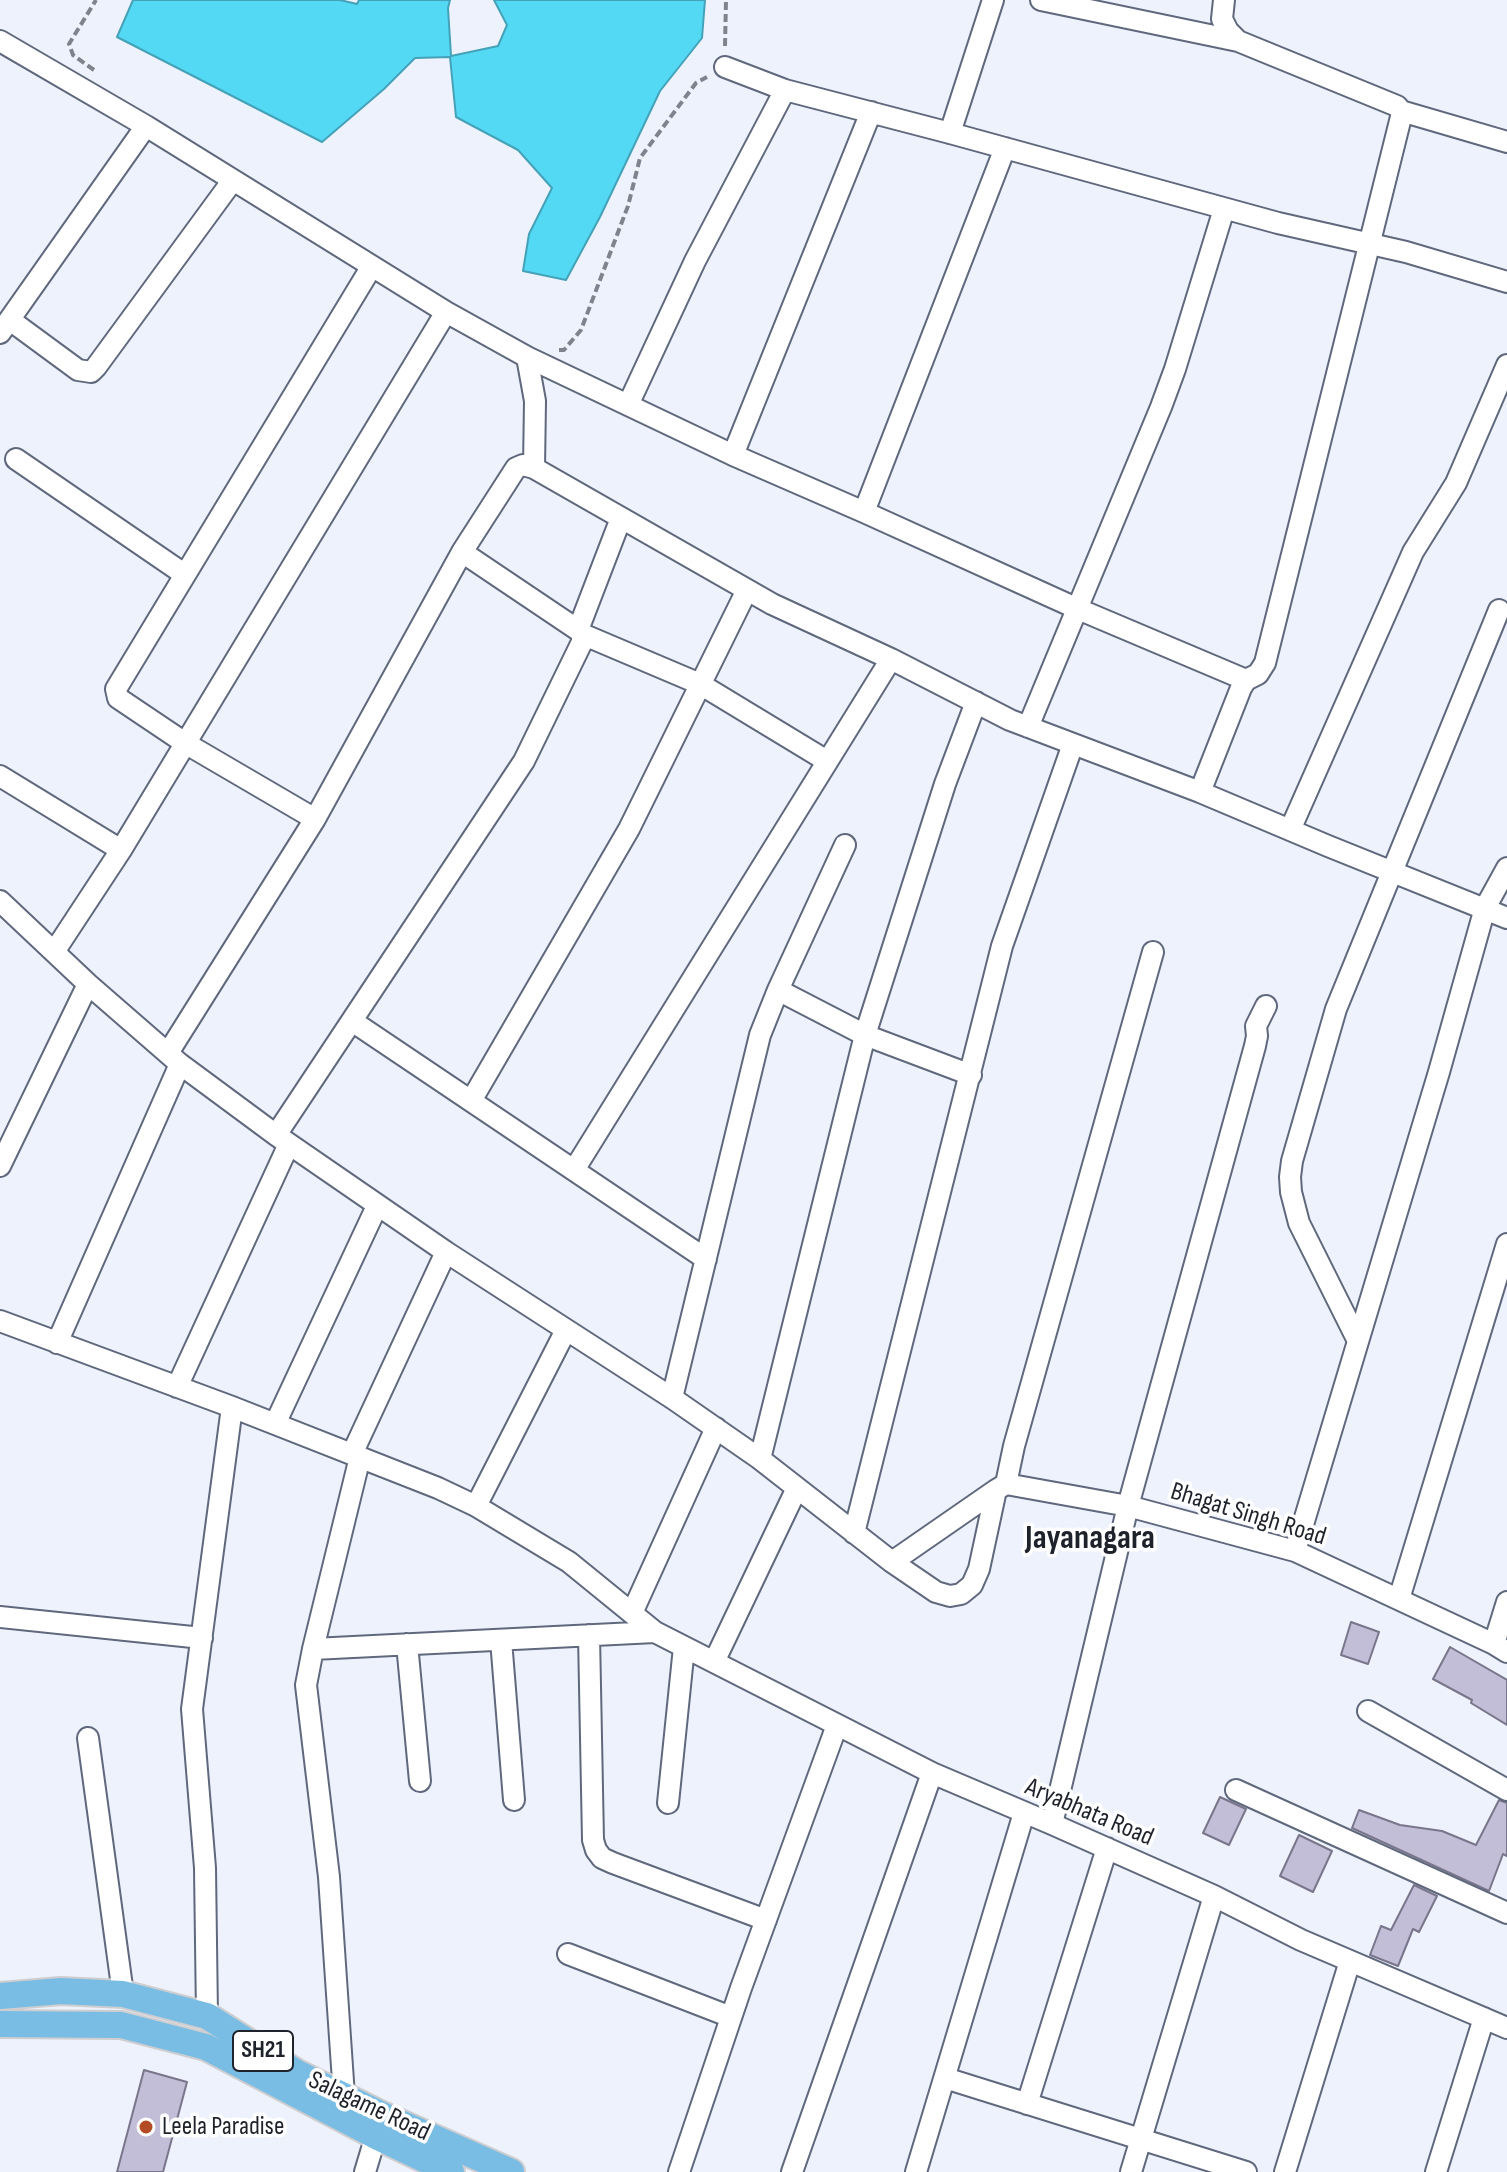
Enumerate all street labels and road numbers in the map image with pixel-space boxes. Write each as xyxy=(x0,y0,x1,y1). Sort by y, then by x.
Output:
street label: Bhagat Singh Road xyxy=(1167,1477,1329,1553)
street label: Aryabhata Road xyxy=(1020,1772,1158,1854)
road number: SH21 xyxy=(233,2031,293,2071)
street label: Salagame Road xyxy=(303,2065,435,2149)

